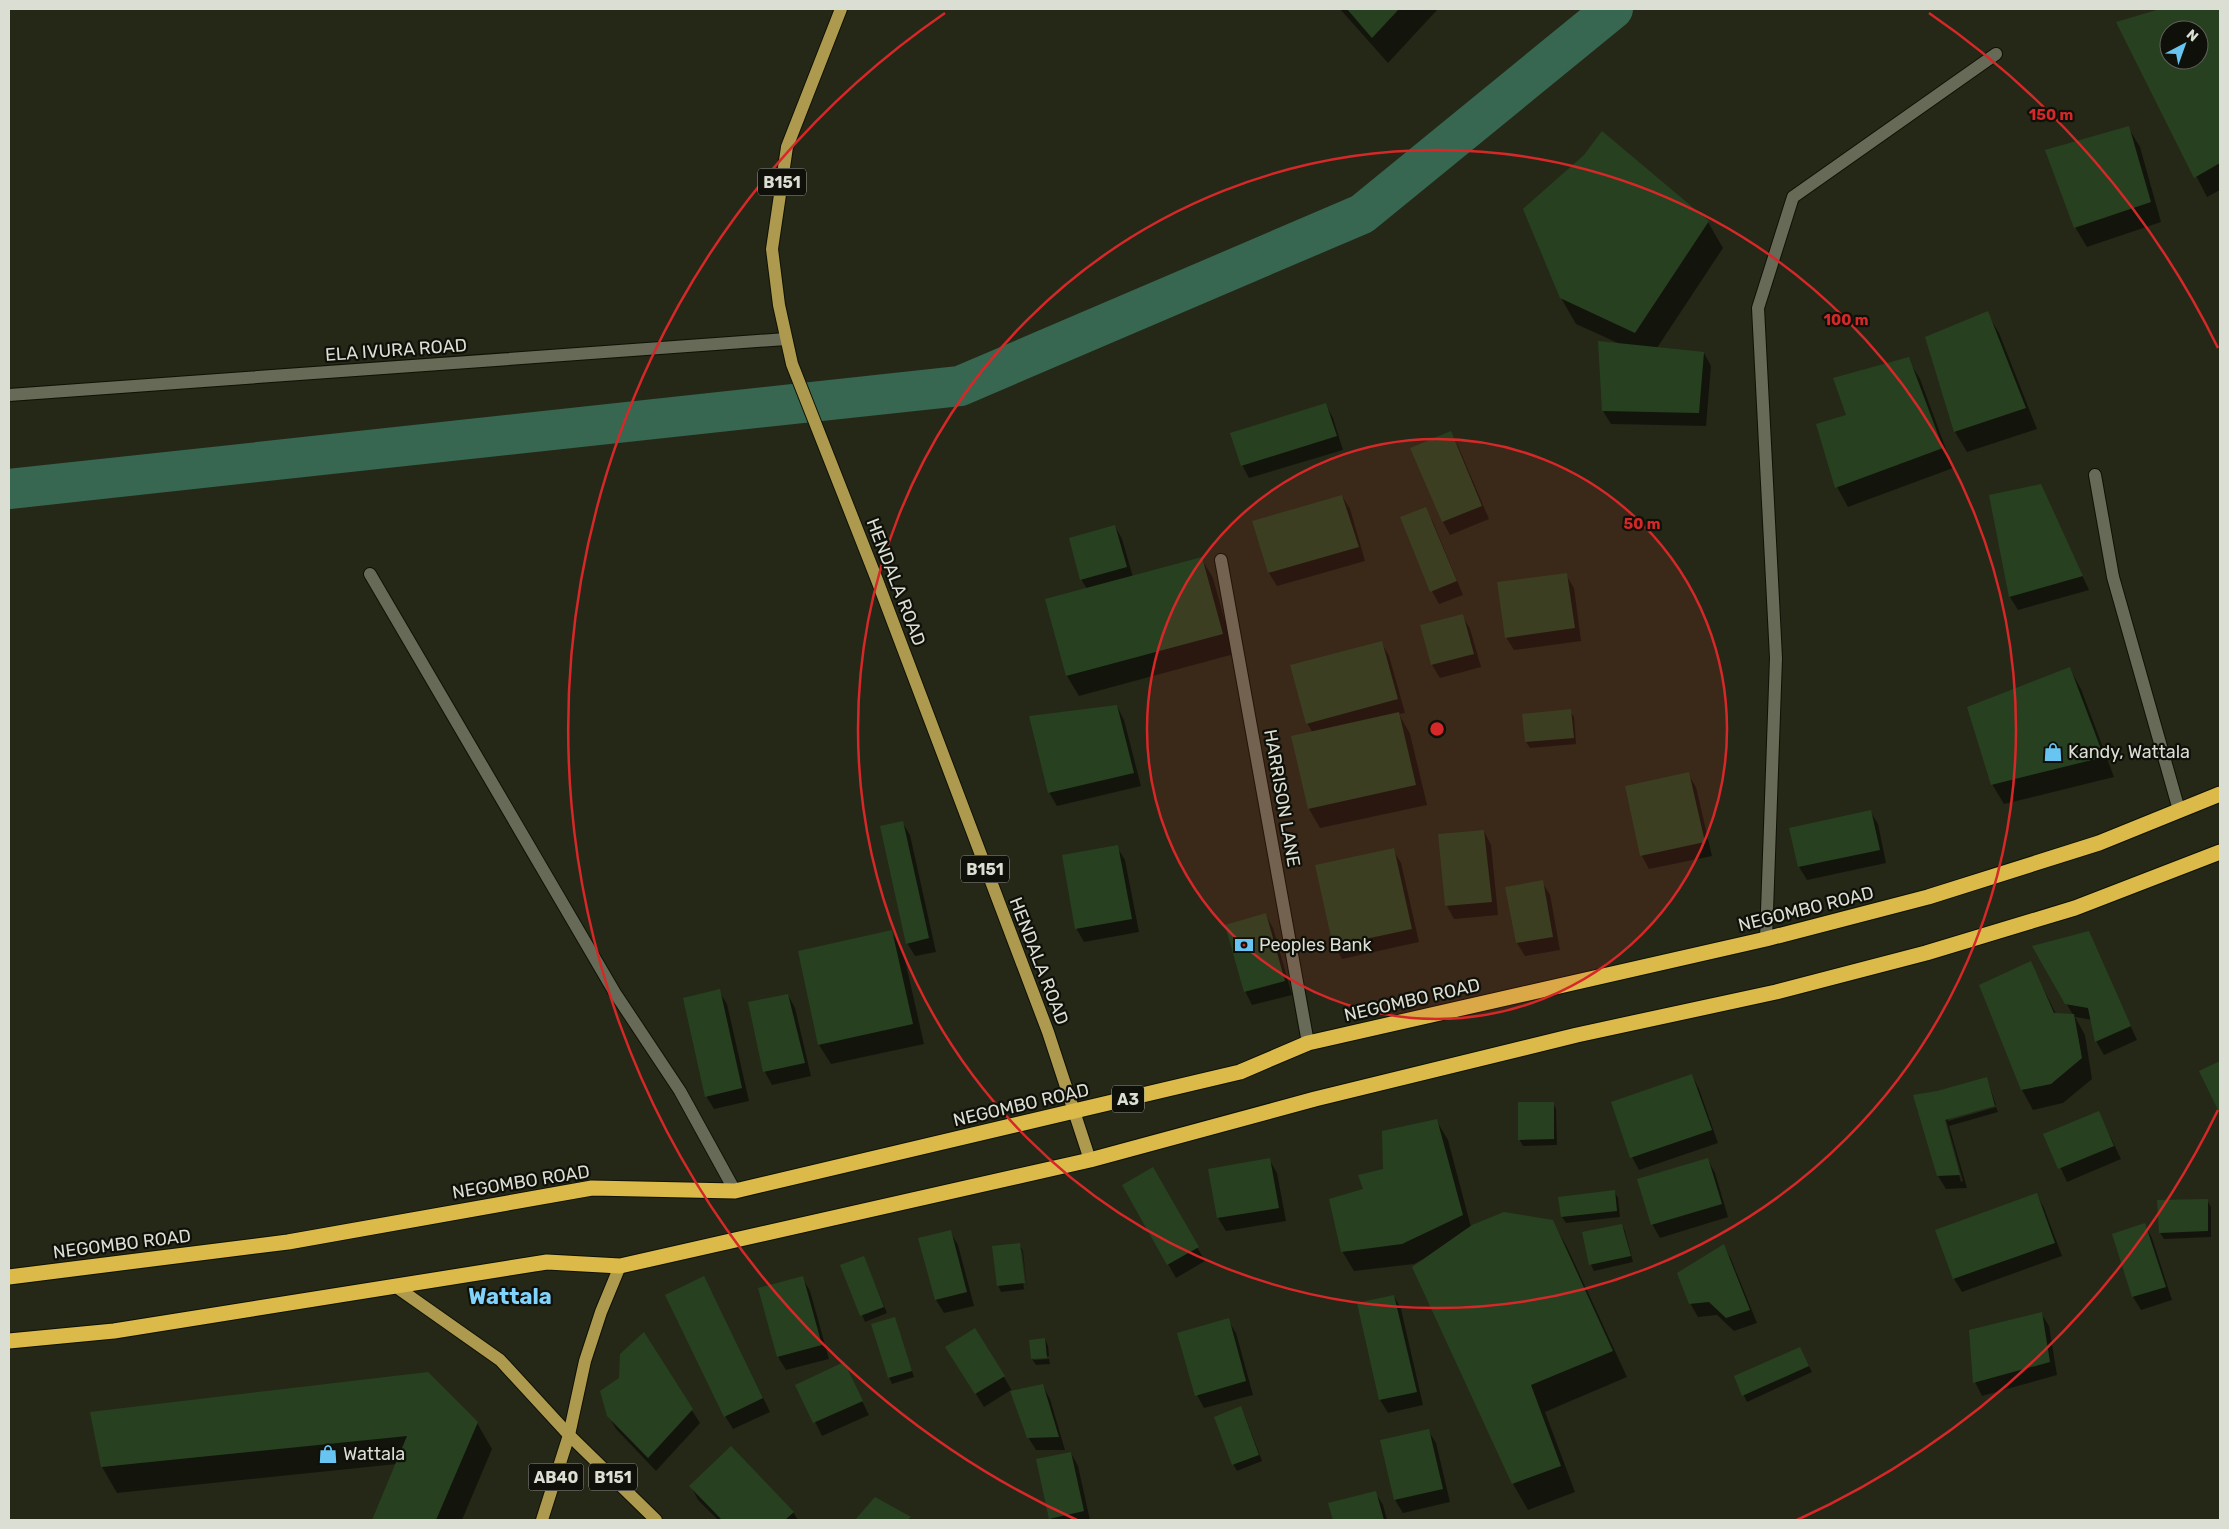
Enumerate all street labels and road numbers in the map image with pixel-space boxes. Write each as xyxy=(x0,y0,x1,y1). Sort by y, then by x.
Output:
road number: B151 xyxy=(758,168,806,196)
street label: ELA IVURA ROAD xyxy=(324,334,468,366)
street label: HENDALA ROAD xyxy=(862,515,930,649)
street label: HARRISON LANE xyxy=(1259,727,1305,869)
road number: B151 xyxy=(961,856,1009,882)
street label: NEGOMBO ROAD xyxy=(1736,882,1876,936)
street label: HENDALA ROAD xyxy=(1005,894,1073,1028)
street label: NEGOMBO ROAD xyxy=(1342,974,1482,1026)
street label: NEGOMBO ROAD xyxy=(951,1079,1091,1131)
road number: A3 xyxy=(1112,1086,1144,1112)
street label: NEGOMBO ROAD xyxy=(451,1160,591,1204)
street label: NEGOMBO ROAD xyxy=(52,1225,192,1263)
road number: AB40 xyxy=(528,1464,584,1490)
road number: B151 xyxy=(589,1464,637,1490)

